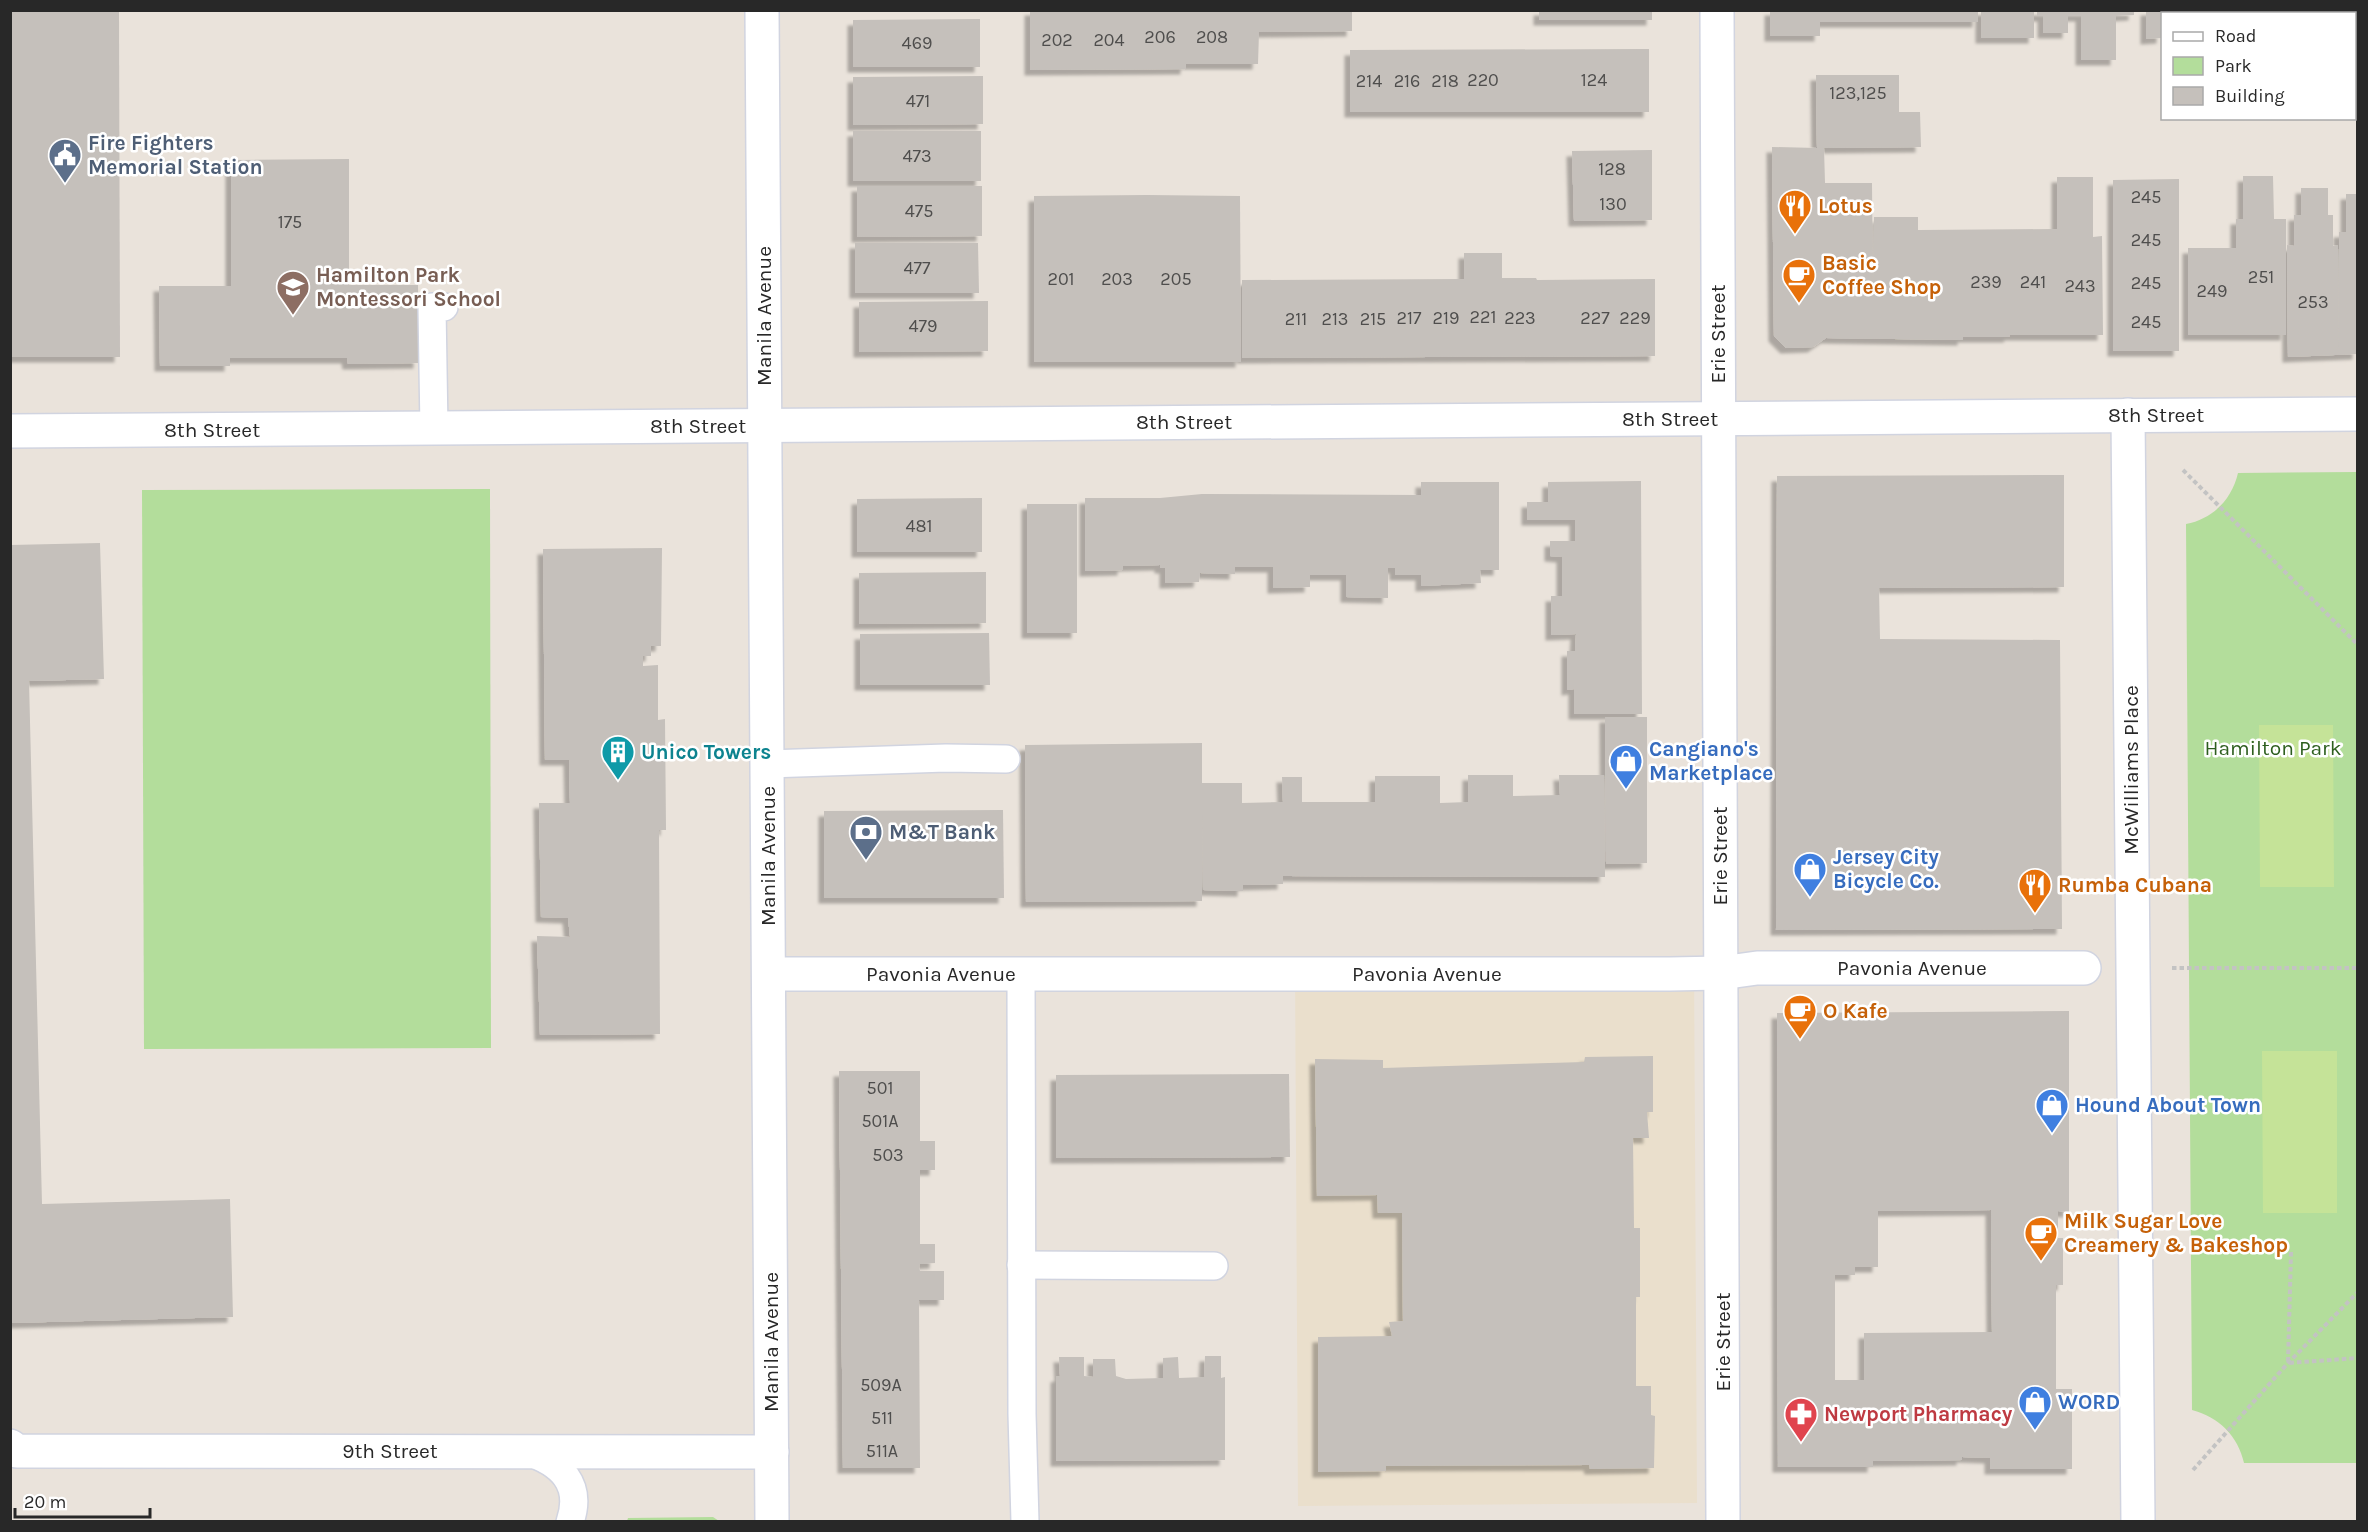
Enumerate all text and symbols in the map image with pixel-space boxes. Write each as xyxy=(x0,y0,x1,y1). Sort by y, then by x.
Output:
legend xyxy=(2161,12,2356,120)
text: Road xyxy=(2215,25,2256,47)
house number: 206 xyxy=(1144,26,1176,48)
house number: 208 xyxy=(1196,26,1228,48)
house number: 202 xyxy=(1041,29,1073,51)
house number: 204 xyxy=(1093,29,1125,51)
house number: 469 xyxy=(902,32,932,54)
text: Park xyxy=(2215,55,2252,77)
house number: 220 xyxy=(1467,69,1499,91)
house number: 124 xyxy=(1581,69,1607,91)
house number: 214 xyxy=(1356,70,1382,92)
house number: 216 xyxy=(1394,70,1420,92)
house number: 218 xyxy=(1431,70,1459,92)
house number: 123,125 xyxy=(1829,82,1887,104)
text: Building xyxy=(2215,85,2285,107)
house number: 471 xyxy=(906,90,930,112)
place label: Fire Fighters Memorial Station xyxy=(88,131,263,179)
public building icon: Fire Fighters Memorial Station xyxy=(47,137,83,184)
house number: 473 xyxy=(902,145,932,167)
house number: 128 xyxy=(1598,158,1626,180)
house number: 245 xyxy=(2131,186,2161,208)
restaurant icon: Lotus xyxy=(1777,188,1813,235)
house number: 130 xyxy=(1599,193,1627,215)
place label: Lotus xyxy=(1818,194,1873,218)
house number: 475 xyxy=(905,200,933,222)
house number: 175 xyxy=(278,211,302,233)
house number: 245 xyxy=(2131,229,2161,251)
street label: Manila Avenue xyxy=(752,246,776,386)
place label: Basic Coffee Shop xyxy=(1822,251,1941,299)
house number: 477 xyxy=(904,257,931,279)
cafe icon: Basic Coffee Shop xyxy=(1781,257,1817,304)
place label: Hamilton Park Montessori School xyxy=(316,263,501,311)
house number: 251 xyxy=(2248,266,2274,288)
house number: 201 xyxy=(1047,268,1075,290)
house number: 203 xyxy=(1101,268,1133,290)
house number: 205 xyxy=(1160,268,1192,290)
school or university icon: Hamilton Park Montessori School xyxy=(275,269,311,316)
house number: 239 xyxy=(1970,271,2002,293)
house number: 241 xyxy=(2020,271,2046,293)
house number: 245 xyxy=(2131,272,2161,294)
house number: 243 xyxy=(2064,275,2096,297)
house number: 249 xyxy=(2197,280,2227,302)
street label: Erie Street xyxy=(1706,284,1730,384)
house number: 253 xyxy=(2297,291,2329,313)
house number: 221 xyxy=(1470,306,1496,328)
house number: 217 xyxy=(1397,307,1422,329)
house number: 219 xyxy=(1433,307,1459,329)
house number: 223 xyxy=(1504,307,1536,329)
house number: 227 xyxy=(1580,307,1610,329)
house number: 229 xyxy=(1619,307,1651,329)
house number: 211 xyxy=(1285,308,1307,330)
house number: 213 xyxy=(1321,308,1349,330)
house number: 215 xyxy=(1360,308,1386,330)
house number: 245 xyxy=(2131,311,2161,333)
house number: 479 xyxy=(909,315,937,337)
street label: 8th Street xyxy=(2108,403,2204,427)
street label: 8th Street xyxy=(1622,407,1718,431)
street label: 8th Street xyxy=(1136,410,1232,434)
street label: 8th Street xyxy=(650,414,746,438)
street label: 8th Street xyxy=(164,418,260,442)
house number: 481 xyxy=(905,515,933,537)
street label: McWilliams Place xyxy=(2119,685,2143,855)
building icon: Unico Towers xyxy=(600,734,636,781)
park label: Hamilton Park xyxy=(2204,736,2342,760)
place label: Cangiano's Marketplace xyxy=(1649,737,1773,785)
place label: Unico Towers xyxy=(641,740,771,764)
shop icon: Cangiano's Marketplace xyxy=(1608,743,1644,790)
street label: Manila Avenue xyxy=(756,786,780,926)
street label: Erie Street xyxy=(1708,806,1732,906)
bank icon: M&T Bank xyxy=(848,814,884,861)
place label: M&T Bank xyxy=(889,820,996,844)
place label: Jersey City Bicycle Co. xyxy=(1833,845,1939,893)
shop icon: Jersey City Bicycle Co. xyxy=(1792,851,1828,898)
restaurant icon: Rumba Cubana xyxy=(2017,867,2053,914)
place label: Rumba Cubana xyxy=(2058,873,2212,897)
street label: Pavonia Avenue xyxy=(1837,956,1987,980)
street label: Pavonia Avenue xyxy=(866,962,1016,986)
street label: Pavonia Avenue xyxy=(1352,962,1502,986)
cafe icon: O Kafe xyxy=(1782,993,1818,1040)
place label: O Kafe xyxy=(1823,999,1888,1023)
house number: 501 xyxy=(867,1077,893,1099)
shop icon: Hound About Town xyxy=(2034,1087,2070,1134)
place label: Hound About Town xyxy=(2075,1093,2261,1117)
house number: 501A xyxy=(861,1110,899,1132)
house number: 503 xyxy=(872,1144,904,1166)
place label: Milk Sugar Love Creamery & Bakeshop xyxy=(2064,1209,2288,1257)
cafe icon: Milk Sugar Love Creamery & Bakeshop xyxy=(2023,1215,2059,1262)
street label: Manila Avenue xyxy=(759,1272,783,1412)
street label: Erie Street xyxy=(1711,1292,1735,1392)
house number: 509A xyxy=(860,1374,902,1396)
shop icon: WORD xyxy=(2017,1384,2053,1431)
place label: WORD xyxy=(2058,1390,2120,1414)
pharmacy icon: Newport Pharmacy xyxy=(1783,1396,1819,1443)
place label: Newport Pharmacy xyxy=(1824,1402,2013,1426)
house number: 511 xyxy=(871,1407,893,1429)
street label: 9th Street xyxy=(342,1439,438,1463)
house number: 511A xyxy=(866,1440,898,1462)
scale bar xyxy=(15,1481,150,1519)
text: 20 m xyxy=(24,1491,66,1513)

